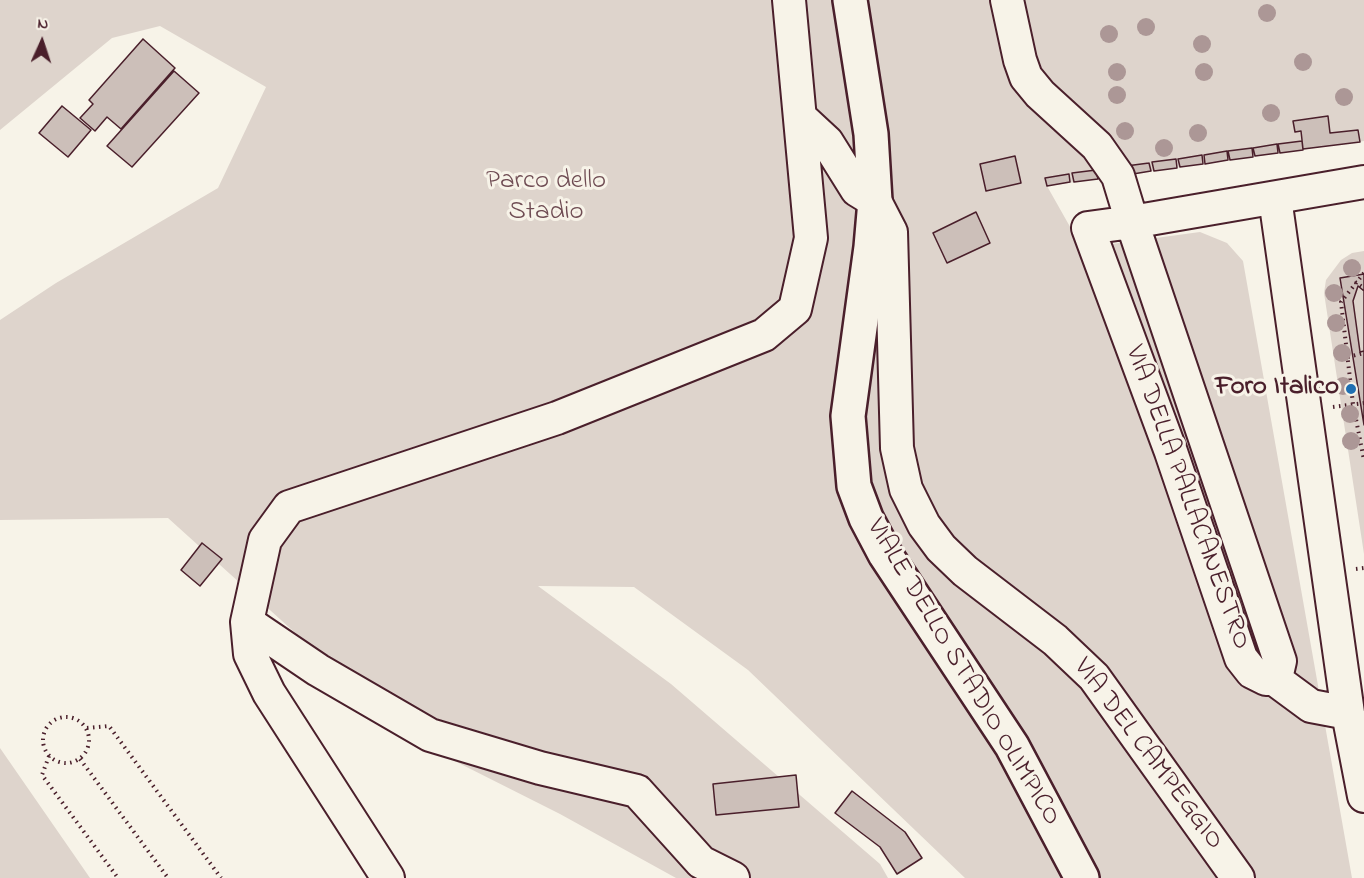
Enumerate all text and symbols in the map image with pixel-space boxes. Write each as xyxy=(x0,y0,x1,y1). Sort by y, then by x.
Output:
north arrow xyxy=(12,12,72,72)
text: N xyxy=(37,12,49,36)
park label: Parco dello Stadio xyxy=(486,167,606,230)
street label: VIA DELLA PALLACANESTRO xyxy=(1116,342,1256,654)
place label: Foro Italico xyxy=(1215,373,1339,405)
marker: Foro Italico xyxy=(1344,382,1358,396)
street label: VIALE DELLO STADIO OLIMPICO xyxy=(857,514,1067,832)
street label: VIA DEL CAMPEGGIO xyxy=(1065,653,1229,857)

